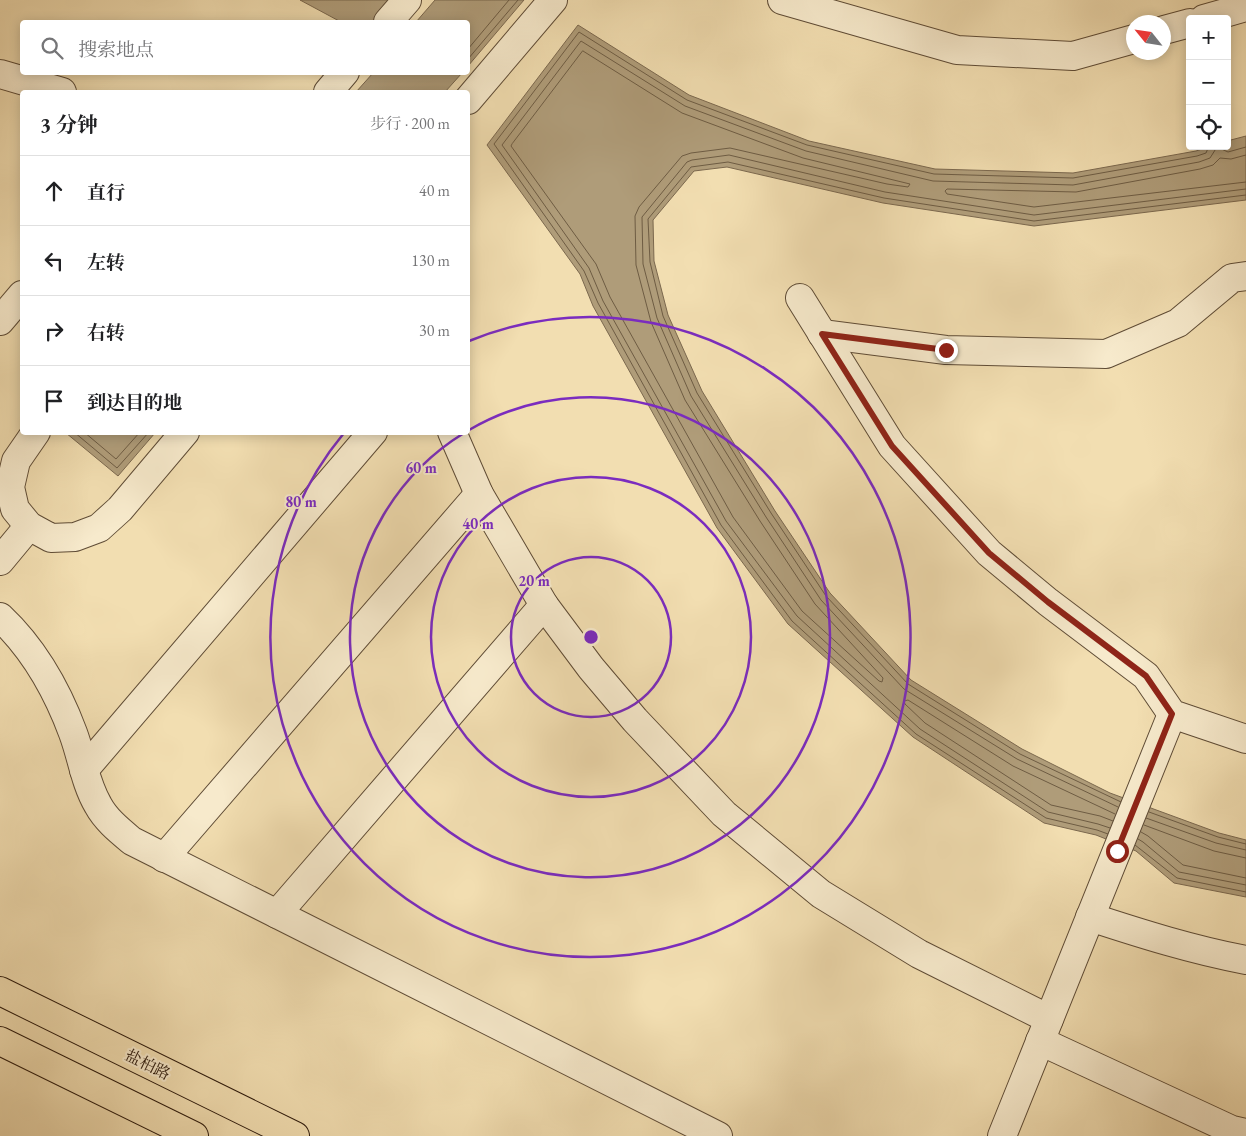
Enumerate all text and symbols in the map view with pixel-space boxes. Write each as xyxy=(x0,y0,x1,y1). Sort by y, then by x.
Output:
north arrow xyxy=(1126,15,1171,60)
map controls xyxy=(1186,15,1231,150)
button: + xyxy=(1186,15,1231,60)
search box xyxy=(20,20,470,75)
icon: search xyxy=(38,34,66,62)
text: 搜索地点 xyxy=(78,37,154,62)
button: − xyxy=(1186,60,1231,105)
button: locate xyxy=(1186,105,1231,150)
text: 3 分钟 xyxy=(40,111,98,138)
text: 步行 · 200 m xyxy=(370,113,450,134)
icon: ahead xyxy=(40,177,68,205)
text: 直行 xyxy=(87,180,125,205)
text: 40 m xyxy=(419,180,450,201)
icon: left xyxy=(40,247,68,275)
text: 左转 xyxy=(87,250,125,275)
text: 130 m xyxy=(411,250,450,271)
icon: right xyxy=(40,317,68,345)
text: 右转 xyxy=(87,320,125,345)
text: 30 m xyxy=(419,320,450,341)
route end xyxy=(935,339,958,362)
icon: arrive xyxy=(40,387,68,415)
text: 到达目的地 xyxy=(87,390,182,415)
text: 60 m xyxy=(405,458,437,477)
text: 80 m xyxy=(285,492,317,511)
text: 40 m xyxy=(462,514,494,533)
text: 20 m xyxy=(518,571,550,590)
centre of rings xyxy=(582,628,600,646)
route start xyxy=(1106,840,1129,863)
street label: 盐柏路 xyxy=(122,1044,174,1084)

